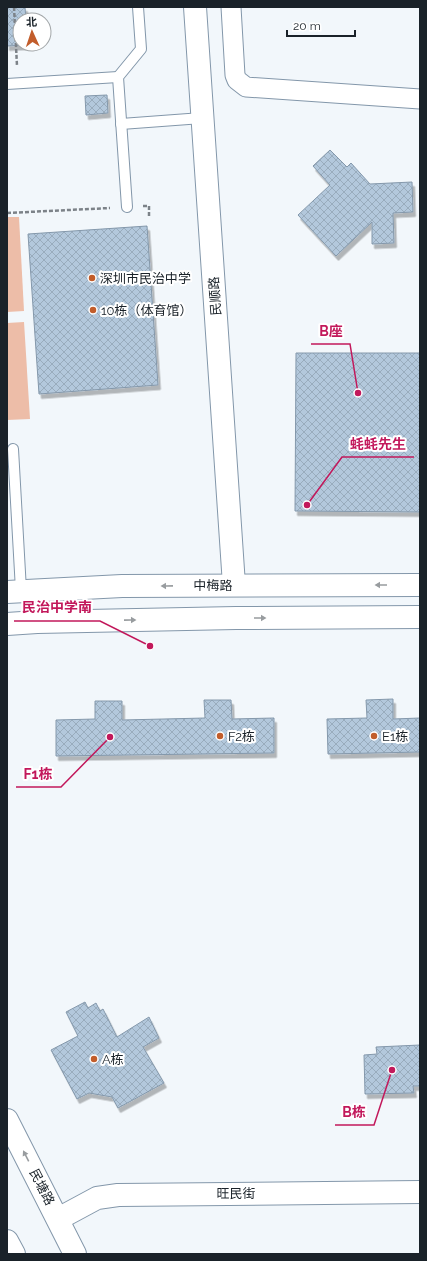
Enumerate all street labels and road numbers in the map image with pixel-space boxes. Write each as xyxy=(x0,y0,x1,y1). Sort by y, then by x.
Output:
street label: 民顺路 xyxy=(206,276,224,316)
street label: 中梅路 xyxy=(193,578,233,593)
street label: 民塘路 xyxy=(26,1166,58,1208)
street label: 旺民街 xyxy=(216,1186,256,1201)

